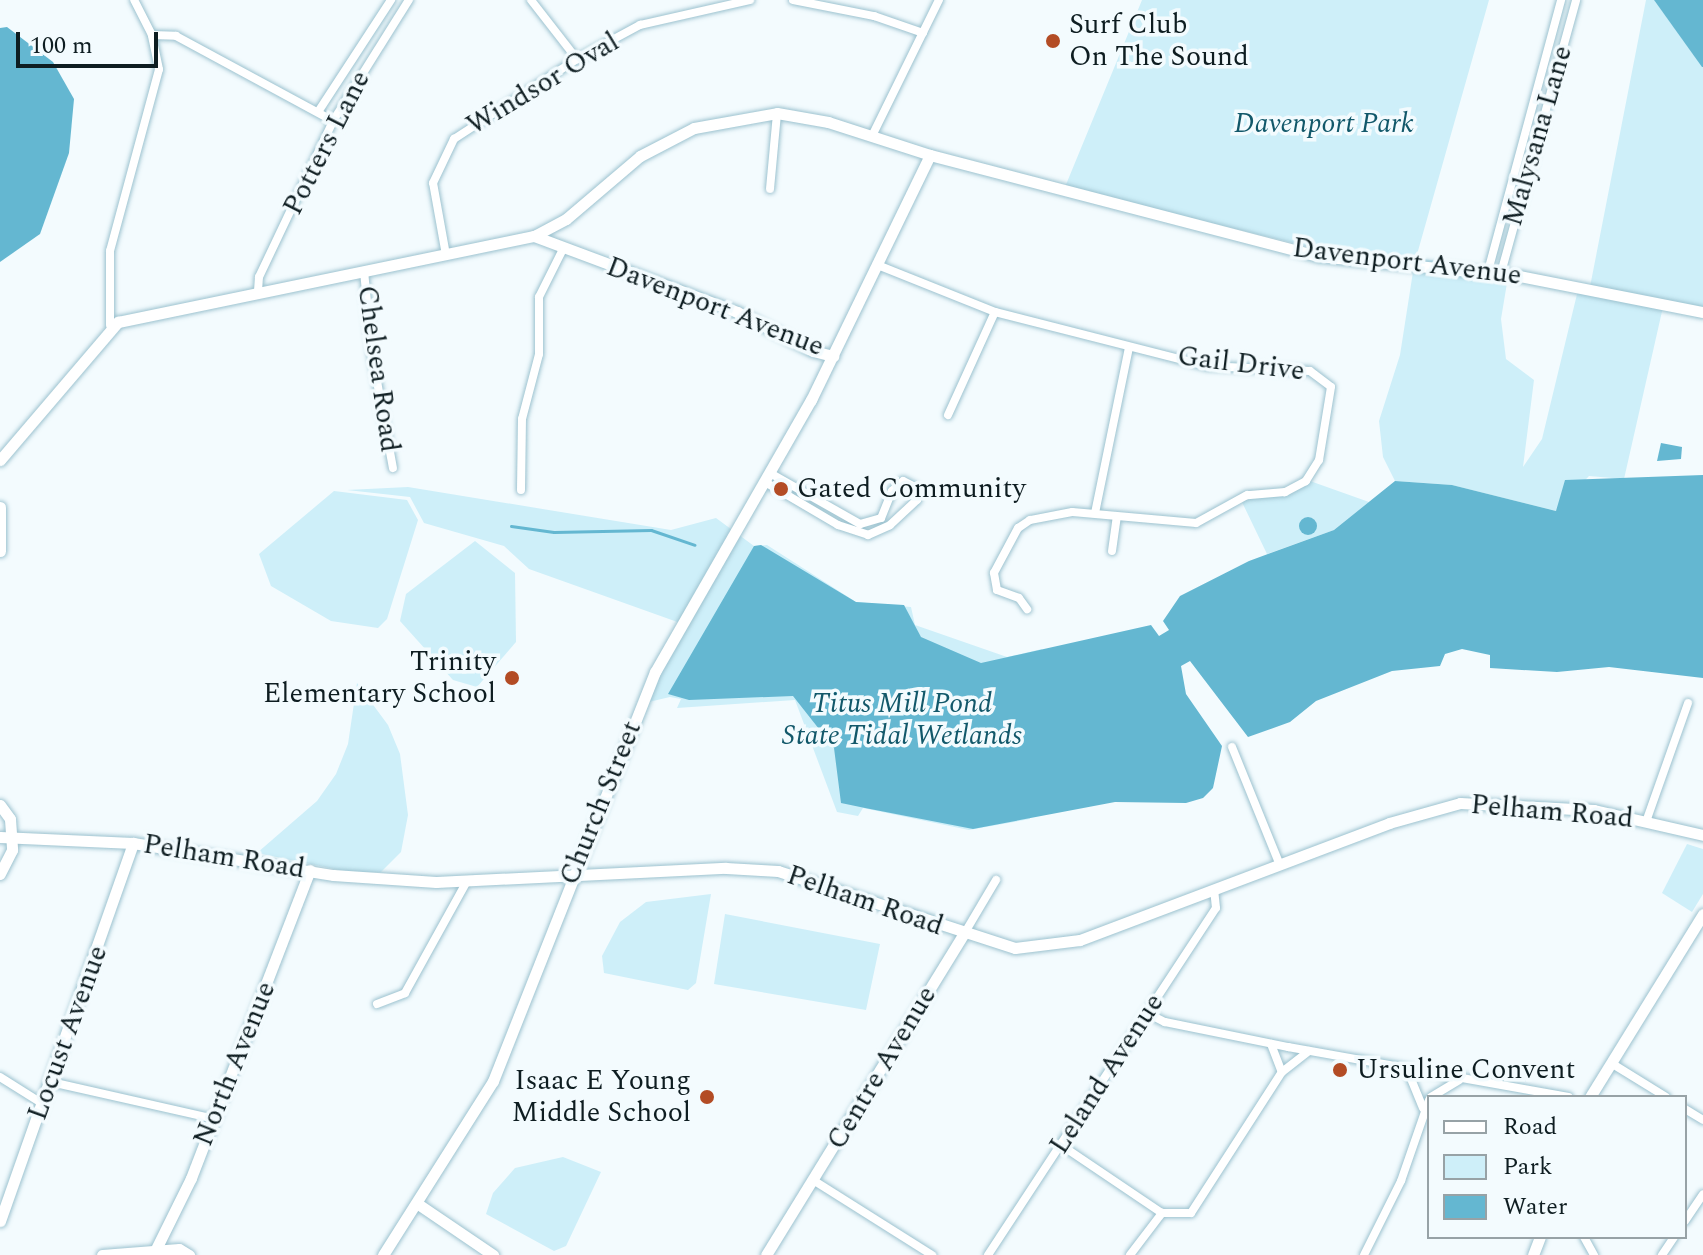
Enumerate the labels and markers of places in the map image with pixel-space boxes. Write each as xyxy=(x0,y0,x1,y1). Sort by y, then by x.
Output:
place label: Surf Club On The Sound xyxy=(1069,8,1249,74)
marker: Surf Club On The Sound xyxy=(1044,32,1062,50)
place label: Gated Community xyxy=(797,472,1026,506)
marker: Gated Community xyxy=(772,480,790,498)
place label: Trinity Elementary School xyxy=(263,645,496,711)
marker: Trinity Elementary School xyxy=(503,669,521,687)
place label: Ursuline Convent xyxy=(1356,1053,1576,1087)
marker: Ursuline Convent xyxy=(1331,1061,1349,1079)
place label: Isaac E Young Middle School xyxy=(512,1064,691,1130)
marker: Isaac E Young Middle School xyxy=(698,1088,716,1106)

